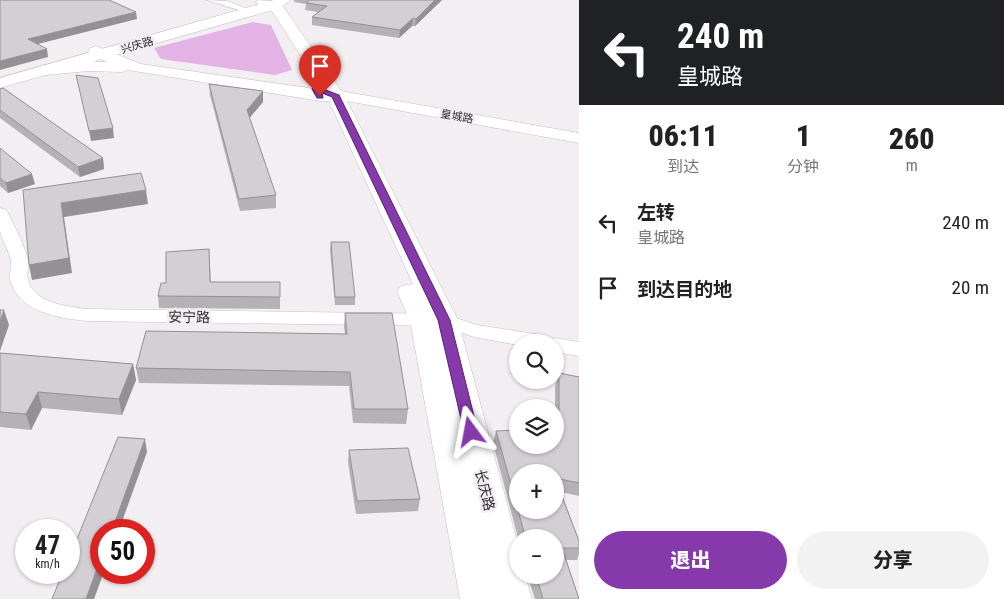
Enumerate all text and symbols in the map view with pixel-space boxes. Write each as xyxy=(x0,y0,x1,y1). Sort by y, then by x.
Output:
text: 240 m xyxy=(677,16,764,57)
icon: left xyxy=(594,20,659,85)
street label: 兴庆路 xyxy=(119,35,155,56)
pin xyxy=(299,45,341,96)
icon: arrive xyxy=(306,52,334,80)
text: 皇城路 xyxy=(677,64,743,89)
street label: 皇城路 xyxy=(440,107,474,126)
text: 06:11 xyxy=(648,118,718,153)
text: 1 xyxy=(796,118,811,153)
text: 260 xyxy=(889,121,935,156)
text: m xyxy=(906,156,918,175)
text: 到达 xyxy=(667,157,699,176)
text: 分钟 xyxy=(787,157,819,176)
text: 左转 xyxy=(637,201,675,224)
icon: left xyxy=(594,209,622,237)
text: 240 m xyxy=(942,211,989,234)
text: 皇城路 xyxy=(637,228,685,247)
icon: arrive xyxy=(594,274,622,302)
text: 20 m xyxy=(952,276,989,299)
text: 到达目的地 xyxy=(637,278,732,301)
street label: 安宁路 xyxy=(168,309,210,325)
map controls xyxy=(509,334,564,584)
button: search xyxy=(509,334,564,389)
button: layers xyxy=(509,399,564,454)
position arrow xyxy=(444,405,496,457)
button: + xyxy=(509,464,564,519)
street label: 长庆路 xyxy=(472,468,498,512)
speed limit sign: 50 xyxy=(90,519,155,584)
button: − xyxy=(509,529,564,584)
text: 47 xyxy=(35,531,60,560)
button: 退出 xyxy=(594,531,787,589)
button: 分享 xyxy=(797,531,989,589)
text: km/h xyxy=(35,557,60,571)

